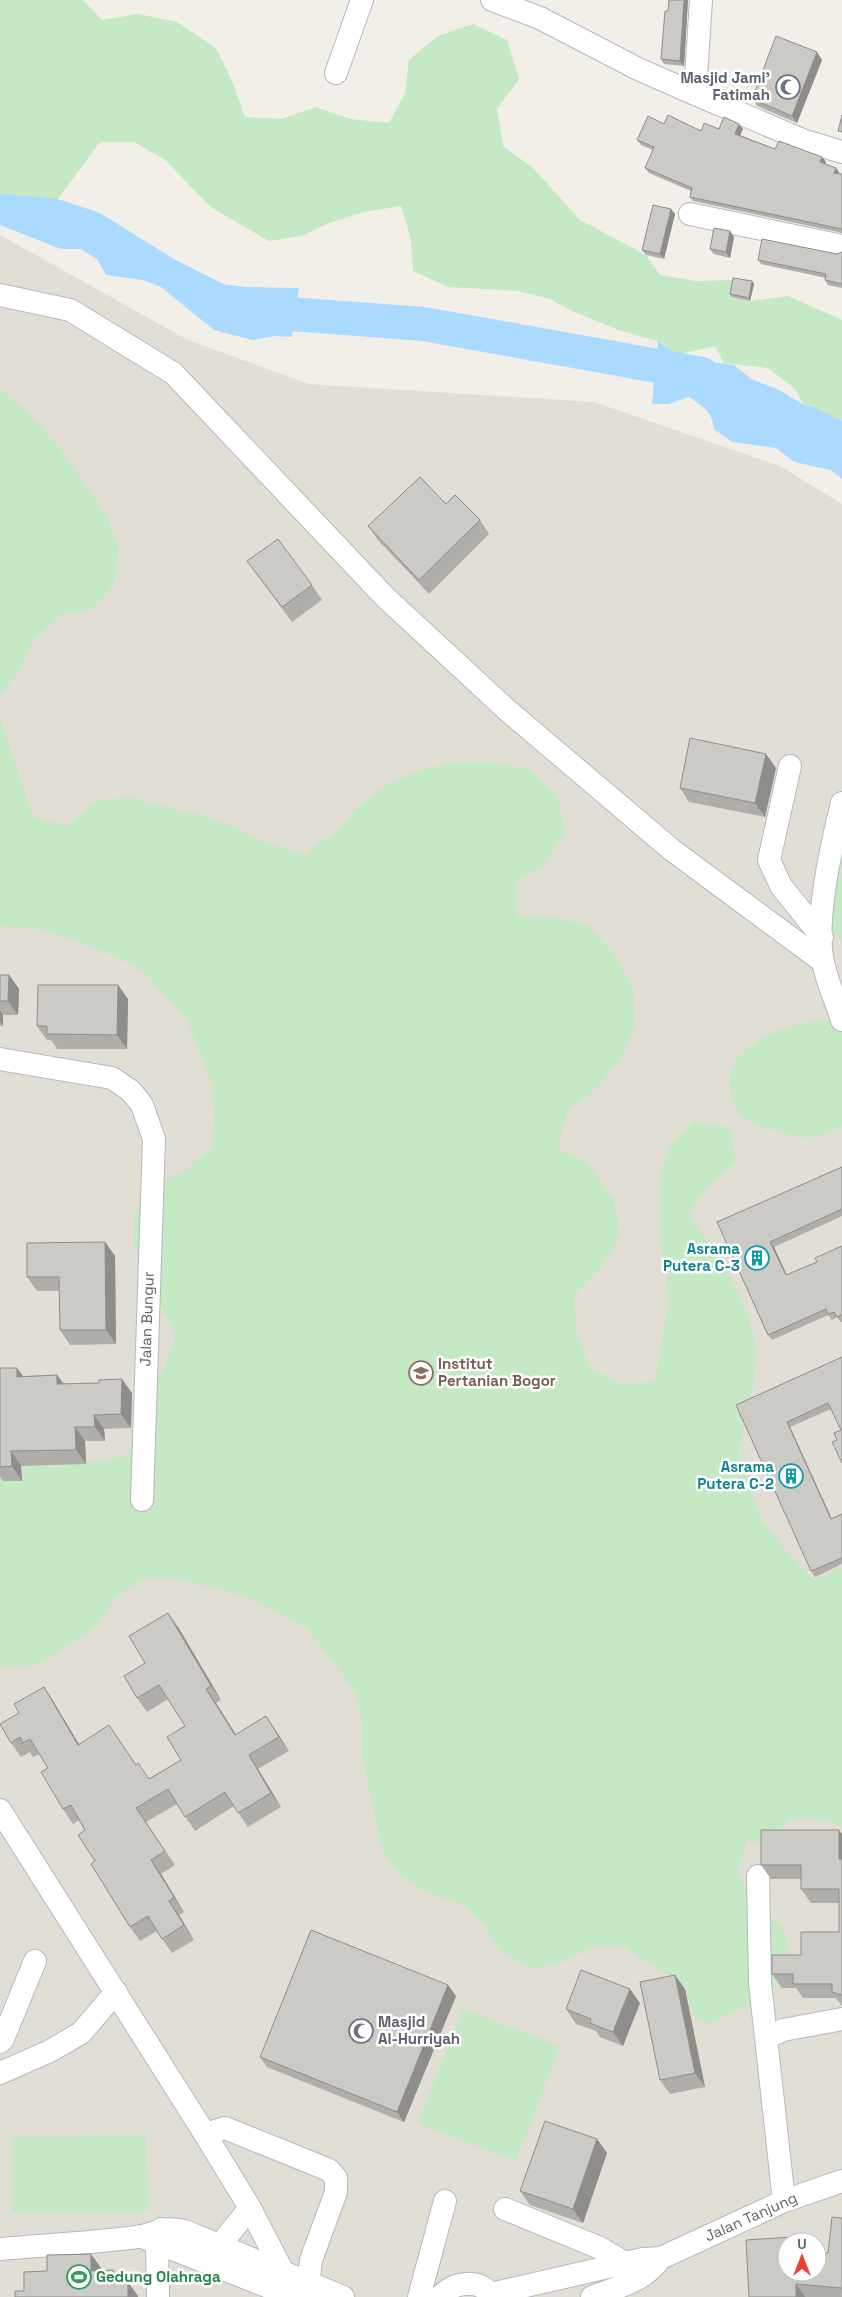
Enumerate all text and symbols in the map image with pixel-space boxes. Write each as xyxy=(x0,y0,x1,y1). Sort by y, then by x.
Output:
place label: Masjid Jami' Fatimah xyxy=(680,68,770,104)
mosque icon: Masjid Jami' Fatimah xyxy=(775,74,801,100)
place label: Asrama Putera C-3 xyxy=(663,1239,740,1275)
building icon: Asrama Putera C-3 xyxy=(744,1245,770,1271)
street label: Jalan Bungur xyxy=(135,1271,158,1367)
place label: Institut Pertanian Bogor xyxy=(438,1354,556,1390)
school or university icon: Institut Pertanian Bogor xyxy=(408,1360,434,1386)
place label: Asrama Putera C-2 xyxy=(697,1457,774,1493)
building icon: Asrama Putera C-2 xyxy=(778,1463,804,1489)
place label: Masjid Al-Hurriyah xyxy=(378,2012,460,2048)
mosque icon: Masjid Al-Hurriyah xyxy=(348,2018,374,2044)
street label: Jalan Tanjung xyxy=(702,2188,800,2245)
north arrow xyxy=(777,2232,827,2282)
text: U xyxy=(797,2235,807,2253)
sports icon: Gedung Olahraga xyxy=(66,2264,92,2290)
place label: Gedung Olahraga xyxy=(96,2267,221,2286)

